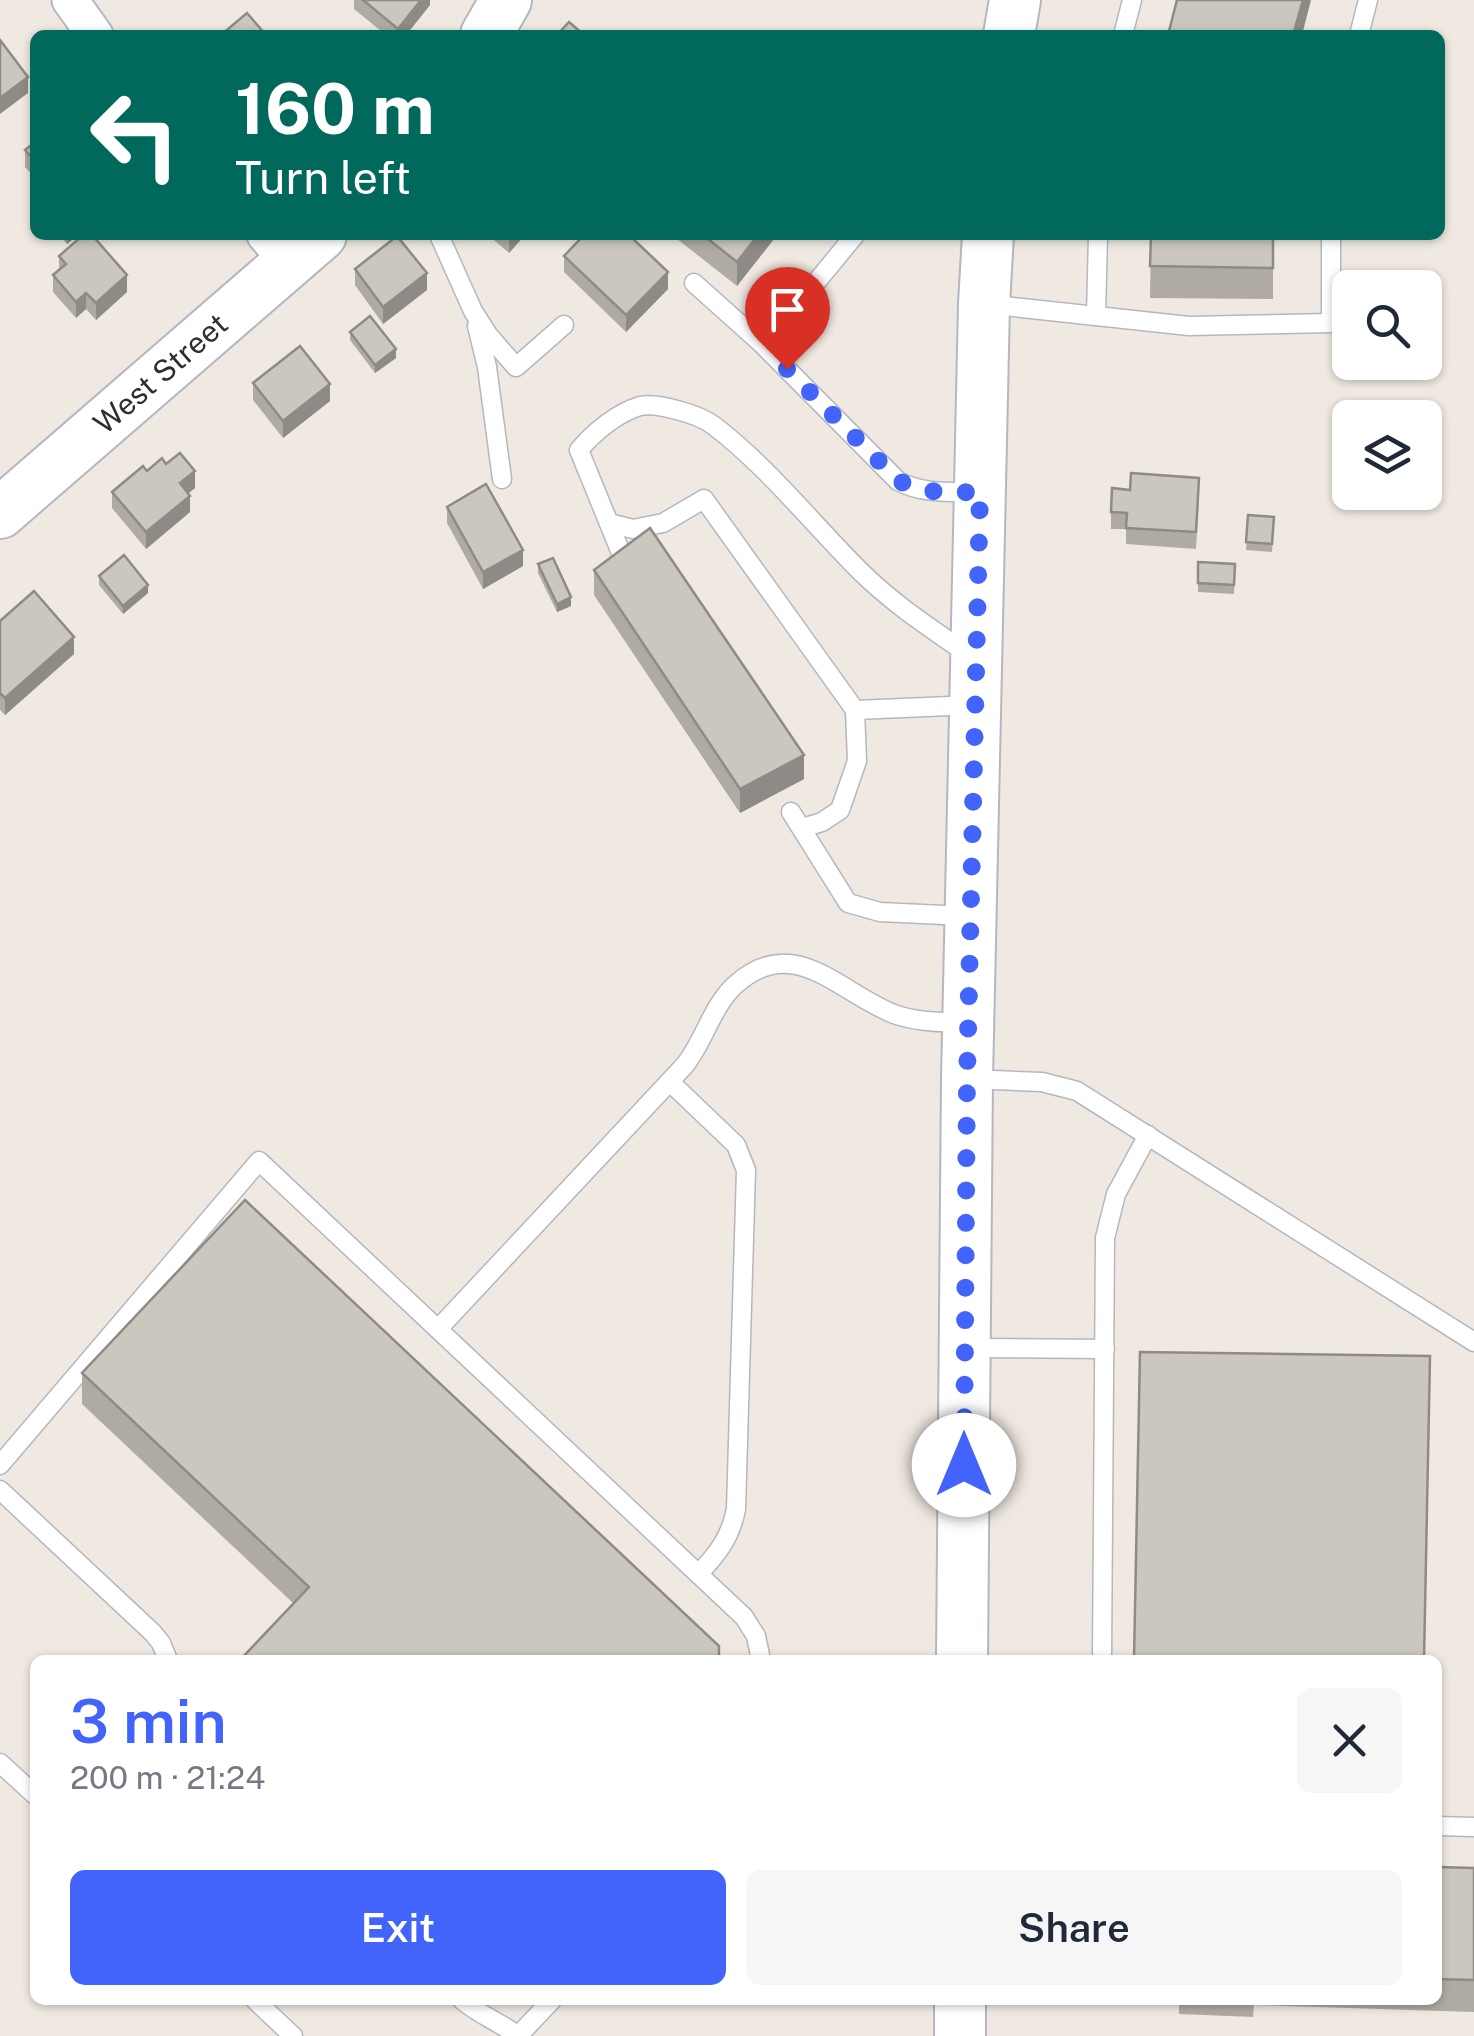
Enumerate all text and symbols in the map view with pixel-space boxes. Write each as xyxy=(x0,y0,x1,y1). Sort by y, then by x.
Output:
text: 160 m xyxy=(235,67,435,150)
icon: left xyxy=(70,70,200,200)
text: Turn left xyxy=(235,151,411,204)
pin xyxy=(745,267,830,370)
map controls xyxy=(1332,270,1442,510)
button: search xyxy=(1332,270,1442,380)
icon: arrive xyxy=(760,282,815,337)
street label: West Street xyxy=(86,305,235,441)
button: layers xyxy=(1332,400,1442,510)
position arrow xyxy=(912,1413,1016,1517)
text: 3 min xyxy=(70,1686,227,1757)
button: close xyxy=(1297,1688,1402,1793)
text: 200 m · 21:24 xyxy=(70,1759,265,1796)
button: Exit xyxy=(70,1870,726,1985)
button: Share xyxy=(746,1870,1402,1985)

